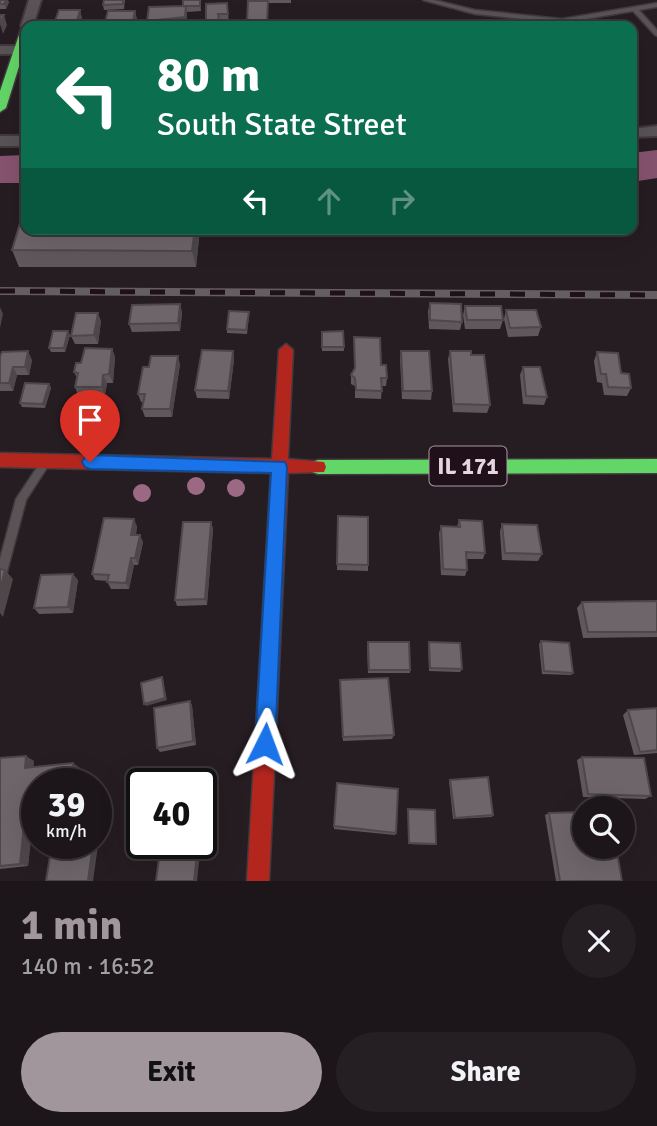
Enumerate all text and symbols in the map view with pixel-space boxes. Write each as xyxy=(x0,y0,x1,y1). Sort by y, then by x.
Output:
text: 80 m xyxy=(157,45,260,105)
icon: left xyxy=(42,49,133,140)
text: South State Street xyxy=(157,105,407,144)
icon: left xyxy=(237,182,275,220)
icon: ahead xyxy=(310,182,348,220)
icon: right xyxy=(383,182,421,220)
pin xyxy=(60,390,120,462)
icon: arrive xyxy=(71,401,109,439)
road number: IL 171 xyxy=(430,446,506,486)
position arrow xyxy=(228,707,302,781)
speed limit sign: 40 xyxy=(126,768,217,859)
text: 39 xyxy=(48,783,85,826)
map controls xyxy=(572,796,635,859)
button: search xyxy=(572,796,635,859)
text: km/h xyxy=(46,820,87,842)
text: 1 min xyxy=(21,900,122,951)
button: close xyxy=(562,904,636,978)
text: 140 m · 16:52 xyxy=(21,952,155,981)
button: Exit xyxy=(21,1032,322,1112)
button: Share xyxy=(336,1032,636,1112)

